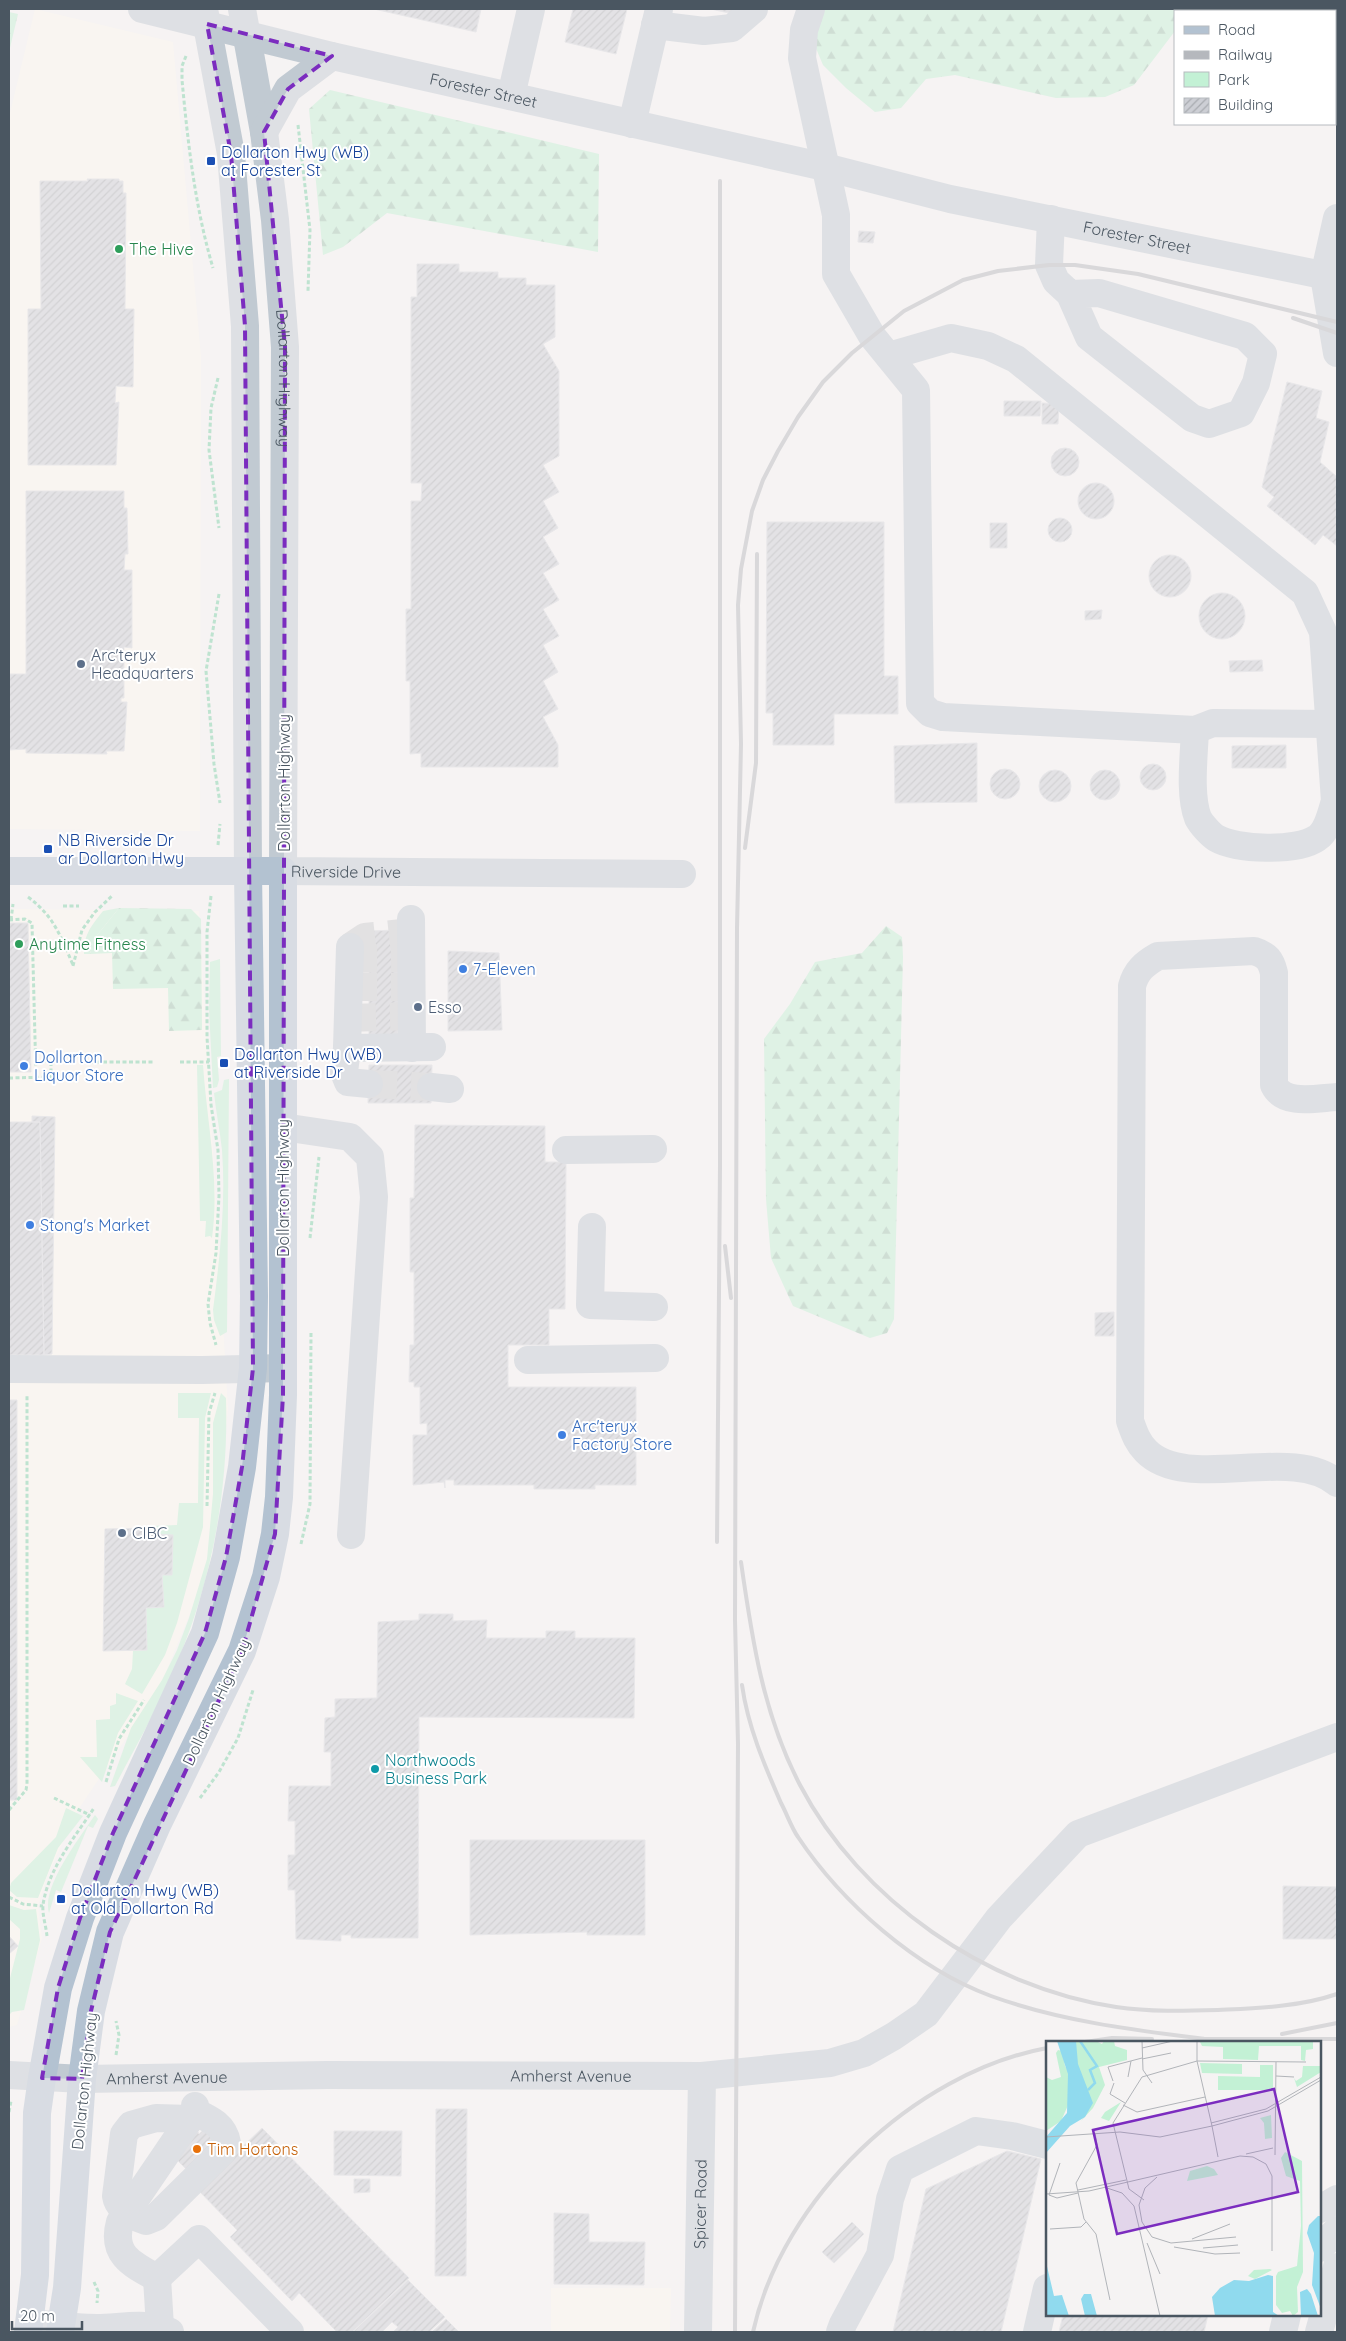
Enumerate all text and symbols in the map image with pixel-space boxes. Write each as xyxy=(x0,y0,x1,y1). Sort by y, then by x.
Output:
legend xyxy=(1174,10,1336,125)
text: Road xyxy=(1218,20,1255,39)
text: Railway xyxy=(1218,45,1273,64)
street label: Forester Street xyxy=(428,68,539,112)
text: Park xyxy=(1218,70,1250,89)
text: Building xyxy=(1218,95,1273,114)
place label: Dollarton Hwy (WB) at Forester St xyxy=(221,142,369,180)
marker: Dollarton Hwy (WB) at Forester St xyxy=(205,155,217,167)
street label: Forester Street xyxy=(1081,216,1193,258)
place label: The Hive xyxy=(129,239,194,259)
marker: The Hive xyxy=(113,243,125,255)
street label: Dollarton Highway xyxy=(272,308,295,447)
place label: Arc'teryx Headquarters xyxy=(91,645,194,683)
marker: Arc'teryx Headquarters xyxy=(75,658,87,670)
street label: Dollarton Highway xyxy=(274,714,294,852)
place label: NB Riverside Dr ar Dollarton Hwy xyxy=(58,830,184,868)
marker: NB Riverside Dr ar Dollarton Hwy xyxy=(42,843,54,855)
street label: Riverside Drive xyxy=(291,861,401,882)
place label: Anytime Fitness xyxy=(29,934,146,954)
marker: Anytime Fitness xyxy=(13,938,25,950)
place label: 7-Eleven xyxy=(473,959,536,979)
marker: 7-Eleven xyxy=(457,963,469,975)
place label: Esso xyxy=(428,997,462,1017)
marker: Esso xyxy=(412,1001,424,1013)
place label: Dollarton Hwy (WB) at Riverside Dr xyxy=(234,1044,382,1082)
place label: Dollarton Liquor Store xyxy=(34,1047,124,1085)
marker: Dollarton Hwy (WB) at Riverside Dr xyxy=(218,1057,230,1069)
marker: Dollarton Liquor Store xyxy=(18,1060,30,1072)
street label: Dollarton Highway xyxy=(273,1119,293,1257)
place label: Stong's Market xyxy=(40,1215,150,1235)
marker: Stong's Market xyxy=(24,1219,36,1231)
place label: Arc'teryx Factory Store xyxy=(572,1416,672,1454)
marker: Arc'teryx Factory Store xyxy=(556,1429,568,1441)
place label: CIBC xyxy=(132,1523,167,1543)
marker: CIBC xyxy=(116,1527,128,1539)
street label: Dollarton Highway xyxy=(178,1635,254,1769)
place label: Northwoods Business Park xyxy=(385,1750,487,1788)
marker: Northwoods Business Park xyxy=(369,1763,381,1775)
place label: Dollarton Hwy (WB) at Old Dollarton Rd xyxy=(71,1880,219,1918)
marker: Dollarton Hwy (WB) at Old Dollarton Rd xyxy=(55,1893,67,1905)
street label: Dollarton Highway xyxy=(67,2011,101,2151)
inset map xyxy=(1046,2041,1321,2316)
street label: Amherst Avenue xyxy=(510,2065,632,2086)
street label: Amherst Avenue xyxy=(106,2067,228,2089)
place label: Tim Hortons xyxy=(207,2139,298,2159)
marker: Tim Hortons xyxy=(191,2143,203,2155)
street label: Spicer Road xyxy=(689,2159,711,2249)
scale bar xyxy=(12,2298,82,2330)
text: 20 m xyxy=(20,2306,55,2325)

